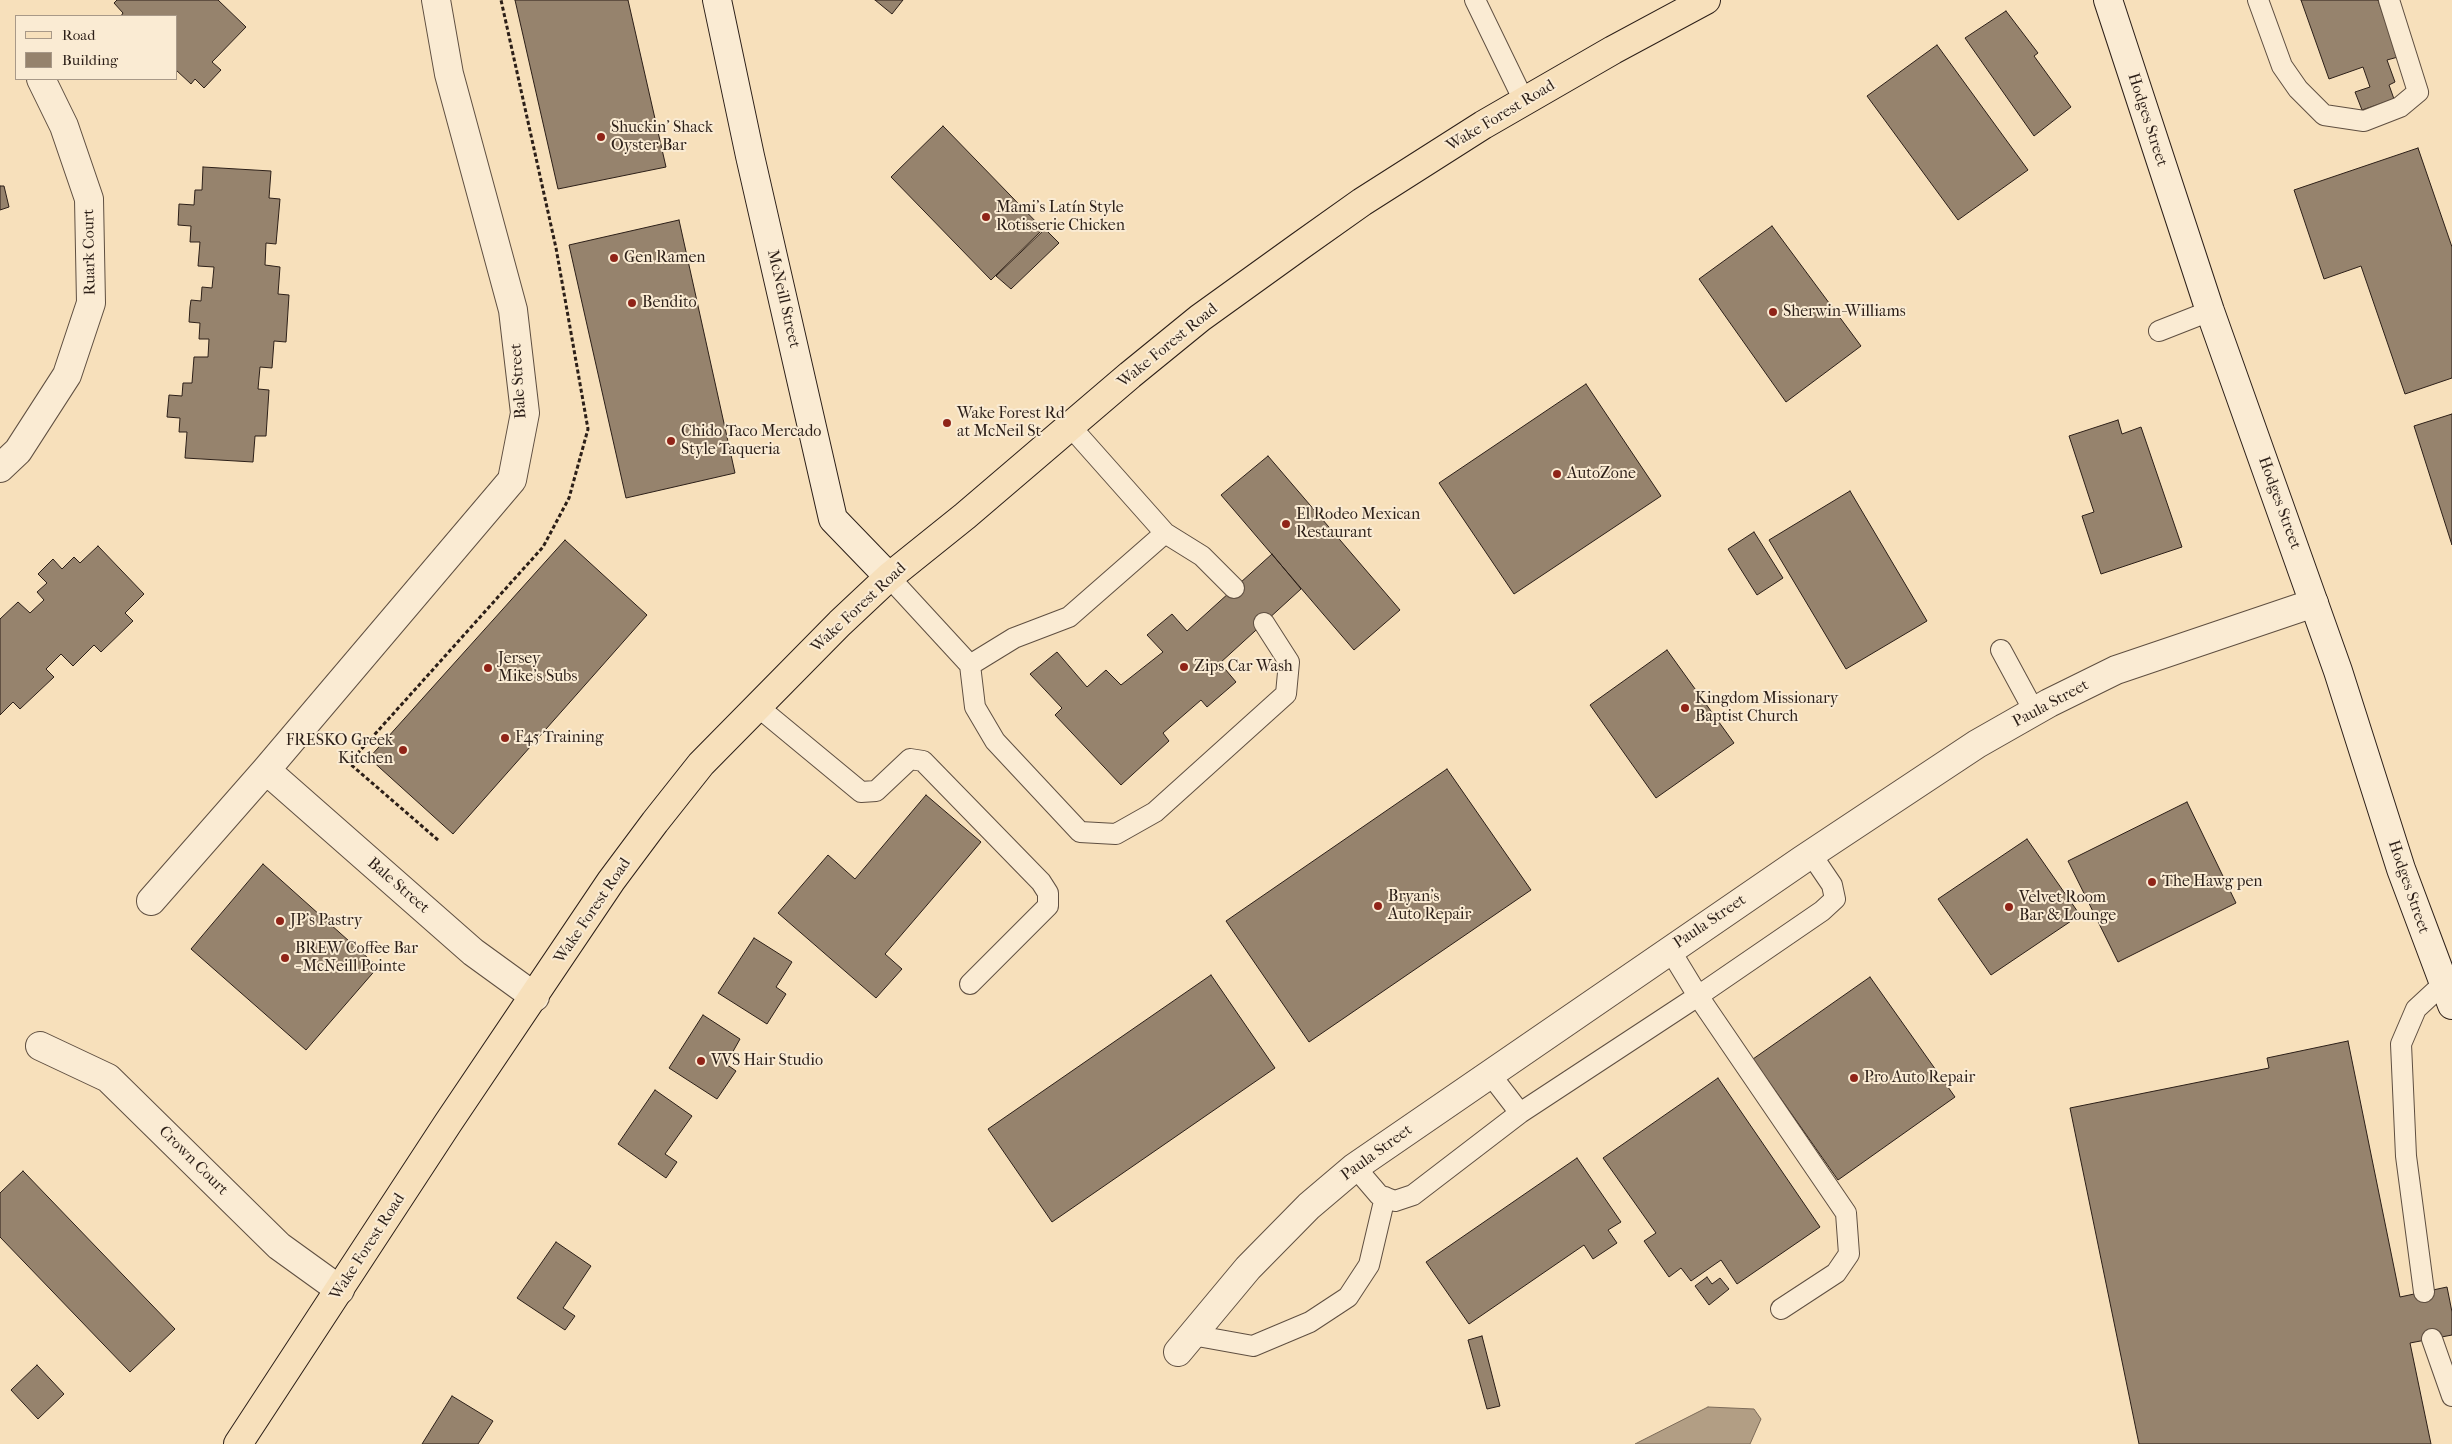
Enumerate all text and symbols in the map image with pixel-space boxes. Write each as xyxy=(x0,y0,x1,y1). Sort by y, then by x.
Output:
legend xyxy=(15,15,178,80)
text: Road xyxy=(62,26,95,44)
text: Building xyxy=(62,51,118,69)
street label: Hodges Street xyxy=(2123,71,2171,169)
street label: Wake Forest Road xyxy=(1443,76,1559,156)
place label: Shuckin' Shack Oyster Bar xyxy=(611,118,713,156)
marker: Shuckin' Shack Oyster Bar xyxy=(595,131,607,143)
place label: Mami's Latín Style Rotisserie Chicken xyxy=(996,198,1125,236)
street label: Ruark Court xyxy=(80,209,100,295)
marker: Mami's Latín Style Rotisserie Chicken xyxy=(980,211,992,223)
place label: Gen Ramen xyxy=(624,248,706,268)
street label: McNeill Street xyxy=(762,248,804,350)
marker: Gen Ramen xyxy=(608,252,620,264)
place label: Bendito xyxy=(642,293,697,313)
marker: Bendito xyxy=(626,297,638,309)
street label: Wake Forest Road xyxy=(1114,300,1222,392)
place label: Sherwin-Williams xyxy=(1783,302,1906,322)
marker: Sherwin-Williams xyxy=(1767,306,1779,318)
street label: Bale Street xyxy=(507,343,531,419)
place label: Wake Forest Rd at McNeil St xyxy=(957,404,1065,442)
marker: Wake Forest Rd at McNeil St xyxy=(941,417,953,429)
place label: Chido Taco Mercado Style Taqueria xyxy=(681,422,821,460)
marker: Chido Taco Mercado Style Taqueria xyxy=(665,435,677,447)
street label: Hodges Street xyxy=(2253,454,2305,552)
place label: AutoZone xyxy=(1567,464,1636,484)
marker: AutoZone xyxy=(1551,468,1563,480)
place label: El Rodeo Mexican Restaurant xyxy=(1296,505,1420,543)
marker: El Rodeo Mexican Restaurant xyxy=(1280,518,1292,530)
street label: Wake Forest Road xyxy=(807,559,911,657)
place label: Jersey Mike's Subs xyxy=(498,649,577,687)
place label: Zips Car Wash xyxy=(1194,657,1293,677)
marker: Zips Car Wash xyxy=(1178,661,1190,673)
marker: Jersey Mike's Subs xyxy=(482,662,494,674)
street label: Paula Street xyxy=(2010,676,2092,732)
place label: Kingdom Missionary Baptist Church xyxy=(1695,689,1838,727)
marker: Kingdom Missionary Baptist Church xyxy=(1679,702,1691,714)
place label: F45 Training xyxy=(515,728,603,748)
place label: FRESKO Greek Kitchen xyxy=(286,731,393,769)
marker: F45 Training xyxy=(499,732,511,744)
marker: FRESKO Greek Kitchen xyxy=(397,744,409,756)
street label: Hodges Street xyxy=(2383,838,2433,936)
street label: Bale Street xyxy=(363,854,433,918)
street label: Wake Forest Road xyxy=(551,855,635,967)
place label: The Hawg pen xyxy=(2162,872,2263,892)
marker: The Hawg pen xyxy=(2146,876,2158,888)
place label: Bryan's Auto Repair xyxy=(1388,887,1471,925)
place label: Velvet Room Bar & Lounge xyxy=(2019,888,2116,926)
street label: Paula Street xyxy=(1670,891,1750,953)
marker: Bryan's Auto Repair xyxy=(1372,900,1384,912)
marker: Velvet Room Bar & Lounge xyxy=(2003,901,2015,913)
place label: JP's Pastry xyxy=(290,911,362,931)
marker: JP's Pastry xyxy=(274,915,286,927)
place label: BREW Coffee Bar - McNeill Pointe xyxy=(295,939,418,977)
marker: BREW Coffee Bar - McNeill Pointe xyxy=(279,952,291,964)
place label: VVS Hair Studio xyxy=(711,1051,823,1071)
marker: VVS Hair Studio xyxy=(695,1055,707,1067)
place label: Pro Auto Repair xyxy=(1864,1068,1975,1088)
marker: Pro Auto Repair xyxy=(1848,1072,1860,1084)
street label: Paula Street xyxy=(1338,1121,1416,1185)
street label: Crown Court xyxy=(154,1122,232,1200)
street label: Wake Forest Road xyxy=(326,1190,410,1304)

